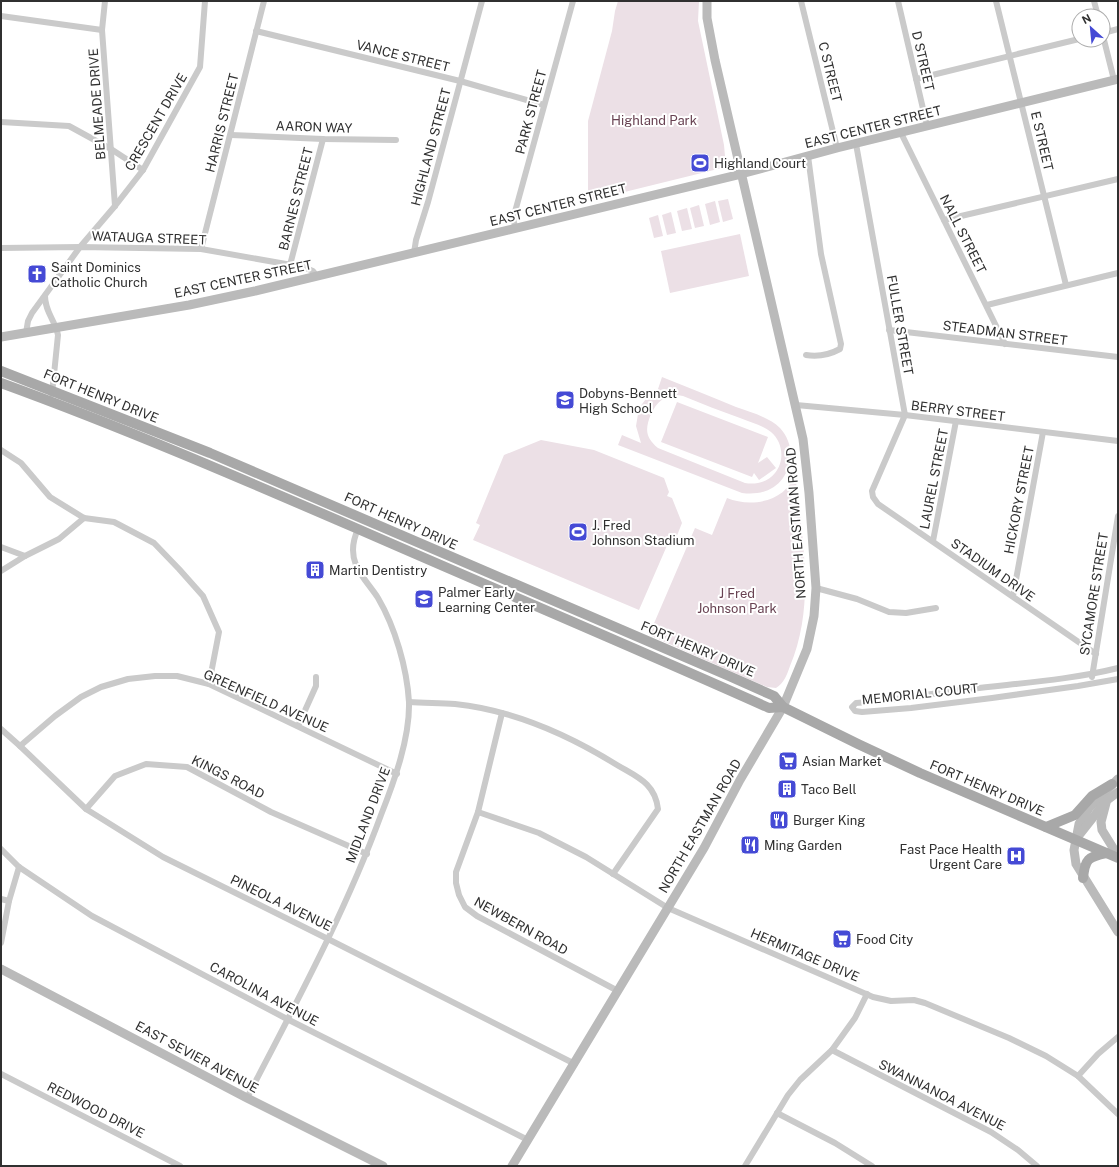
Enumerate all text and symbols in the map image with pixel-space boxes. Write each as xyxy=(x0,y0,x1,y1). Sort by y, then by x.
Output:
north arrow xyxy=(1071,8,1111,48)
text: N xyxy=(1080,12,1093,26)
street label: D STREET xyxy=(909,29,937,93)
street label: VANCE STREET xyxy=(355,37,451,75)
street label: C STREET xyxy=(815,40,845,104)
street label: BELMEADE DRIVE xyxy=(86,48,108,160)
street label: PARK STREET xyxy=(513,68,550,156)
street label: CRESCENT DRIVE xyxy=(122,70,190,174)
street label: HARRIS STREET xyxy=(202,72,242,174)
street label: HIGHLAND STREET xyxy=(408,86,454,207)
street label: EAST CENTER STREET xyxy=(803,103,943,151)
street label: E STREET xyxy=(1028,110,1056,172)
park label: Highland Park xyxy=(611,113,697,128)
street label: AARON WAY xyxy=(276,118,353,136)
street label: BARNES STREET xyxy=(276,146,316,252)
sports icon: Highland Court xyxy=(689,152,711,174)
place label: Highland Court xyxy=(714,156,806,171)
street label: EAST CENTER STREET xyxy=(488,181,628,229)
street label: NALL STREET xyxy=(937,192,989,276)
street label: WATAUGA STREET xyxy=(91,229,207,248)
street label: EAST CENTER STREET xyxy=(173,257,313,301)
place label: Saint Dominics Catholic Church xyxy=(51,260,147,290)
church icon: Saint Dominics Catholic Church xyxy=(26,263,48,285)
street label: FULLER STREET xyxy=(884,274,916,376)
street label: STEADMAN STREET xyxy=(942,318,1068,348)
street label: FORT HENRY DRIVE xyxy=(41,366,161,426)
place label: Dobyns-Bennett High School xyxy=(579,386,677,416)
school or university icon: Dobyns-Bennett High School xyxy=(554,389,576,411)
street label: BERRY STREET xyxy=(910,398,1006,424)
street label: LAUREL STREET xyxy=(917,427,951,531)
street label: HICKORY STREET xyxy=(1001,444,1037,555)
street label: NORTH EASTMAN ROAD xyxy=(783,447,809,599)
street label: FORT HENRY DRIVE xyxy=(342,489,460,553)
place label: J. Fred Johnson Stadium xyxy=(592,518,695,548)
sports icon: J. Fred Johnson Stadium xyxy=(567,521,589,543)
street label: SYCAMORE STREET xyxy=(1077,531,1111,656)
street label: STADIUM DRIVE xyxy=(948,535,1038,605)
building icon: Martin Dentistry xyxy=(304,559,326,581)
place label: Martin Dentistry xyxy=(329,563,427,578)
place label: Palmer Early Learning Center xyxy=(438,585,535,615)
park label: J Fred Johnson Park xyxy=(697,586,777,616)
school or university icon: Palmer Early Learning Center xyxy=(413,588,435,610)
street label: FORT HENRY DRIVE xyxy=(639,618,757,680)
street label: GREENFIELD AVENUE xyxy=(201,667,331,735)
street label: MEMORIAL COURT xyxy=(861,680,979,708)
supermarket icon: Asian Market xyxy=(777,750,799,772)
street label: KINGS ROAD xyxy=(189,752,267,802)
place label: Asian Market xyxy=(802,754,882,769)
street label: NORTH EASTMAN ROAD xyxy=(656,757,744,895)
street label: FORT HENRY DRIVE xyxy=(928,757,1046,819)
street label: MIDLAND DRIVE xyxy=(343,765,393,865)
building icon: Taco Bell xyxy=(776,778,798,800)
place label: Taco Bell xyxy=(801,782,856,797)
restaurant icon: Burger King xyxy=(768,809,790,831)
place label: Burger King xyxy=(793,813,865,828)
restaurant icon: Ming Garden xyxy=(739,834,761,856)
place label: Ming Garden xyxy=(764,838,842,853)
place label: Fast Pace Health Urgent Care xyxy=(900,842,1002,872)
hospital icon: Fast Pace Health Urgent Care xyxy=(1005,845,1027,867)
street label: PINEOLA AVENUE xyxy=(228,872,334,934)
street label: NEWBERN ROAD xyxy=(471,894,571,958)
street label: HERMITAGE DRIVE xyxy=(748,925,862,985)
supermarket icon: Food City xyxy=(831,928,853,950)
place label: Food City xyxy=(856,932,913,947)
street label: CAROLINA AVENUE xyxy=(207,959,321,1029)
street label: EAST SEVIER AVENUE xyxy=(133,1018,261,1096)
street label: SWANNANOA AVENUE xyxy=(876,1056,1008,1134)
street label: REDWOOD DRIVE xyxy=(45,1079,147,1141)

